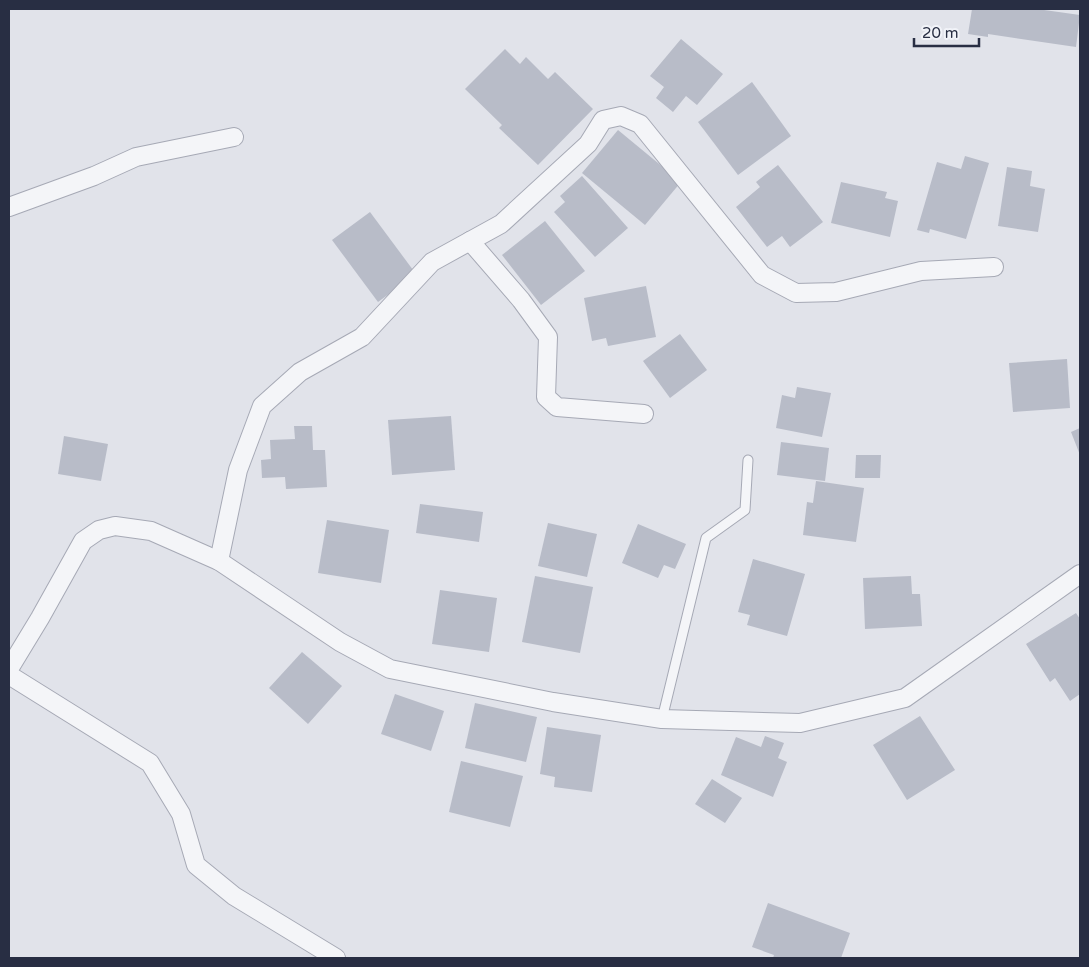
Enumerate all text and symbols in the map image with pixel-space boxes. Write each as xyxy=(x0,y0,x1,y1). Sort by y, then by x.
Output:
scale bar xyxy=(914,15,979,47)
text: 20 m xyxy=(922,24,959,42)

